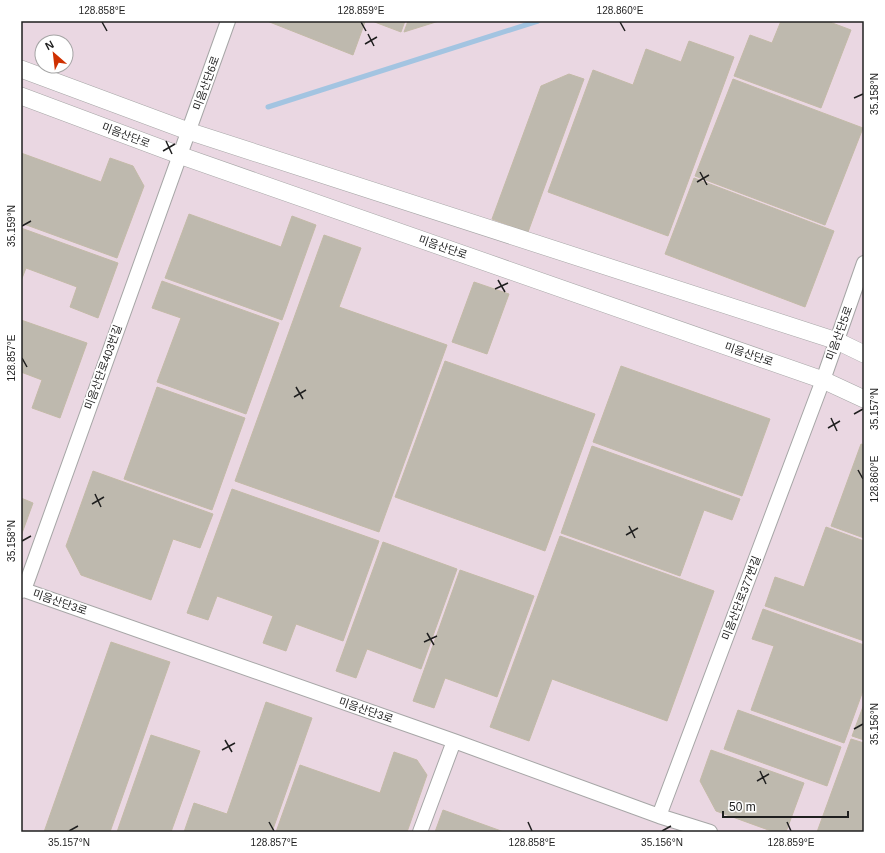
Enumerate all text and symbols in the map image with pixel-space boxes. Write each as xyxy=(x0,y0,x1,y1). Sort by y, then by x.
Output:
text: 128.858°E xyxy=(79,5,126,16)
text: 128.859°E xyxy=(338,5,385,16)
text: 128.860°E xyxy=(597,5,644,16)
north arrow xyxy=(34,34,74,74)
text: N xyxy=(43,38,56,52)
street label: 미음산단6로 xyxy=(191,54,221,112)
text: 35.158°N xyxy=(869,73,880,115)
street label: 미음산단로 xyxy=(100,120,152,150)
text: 35.159°N xyxy=(6,205,17,247)
street label: 미음산단로 xyxy=(417,233,469,261)
street label: 미음산단5로 xyxy=(824,304,854,362)
street label: 미음산단로403번길 xyxy=(82,323,124,411)
text: 128.857°E xyxy=(6,334,17,381)
street label: 미음산단로 xyxy=(723,340,775,368)
text: 35.157°N xyxy=(869,388,880,430)
text: 128.860°E xyxy=(869,455,880,502)
text: 35.158°N xyxy=(6,520,17,562)
street label: 미음산단로377번길 xyxy=(719,554,763,642)
street label: 미음산단3로 xyxy=(31,587,89,617)
street label: 미음산단3로 xyxy=(337,695,395,725)
text: 35.156°N xyxy=(869,703,880,745)
scale bar xyxy=(723,793,848,819)
text: 50 m xyxy=(729,800,756,814)
text: 35.157°N xyxy=(48,837,90,848)
text: 128.857°E xyxy=(251,837,298,848)
text: 128.858°E xyxy=(509,837,556,848)
text: 35.156°N xyxy=(641,837,683,848)
text: 128.859°E xyxy=(768,837,815,848)

